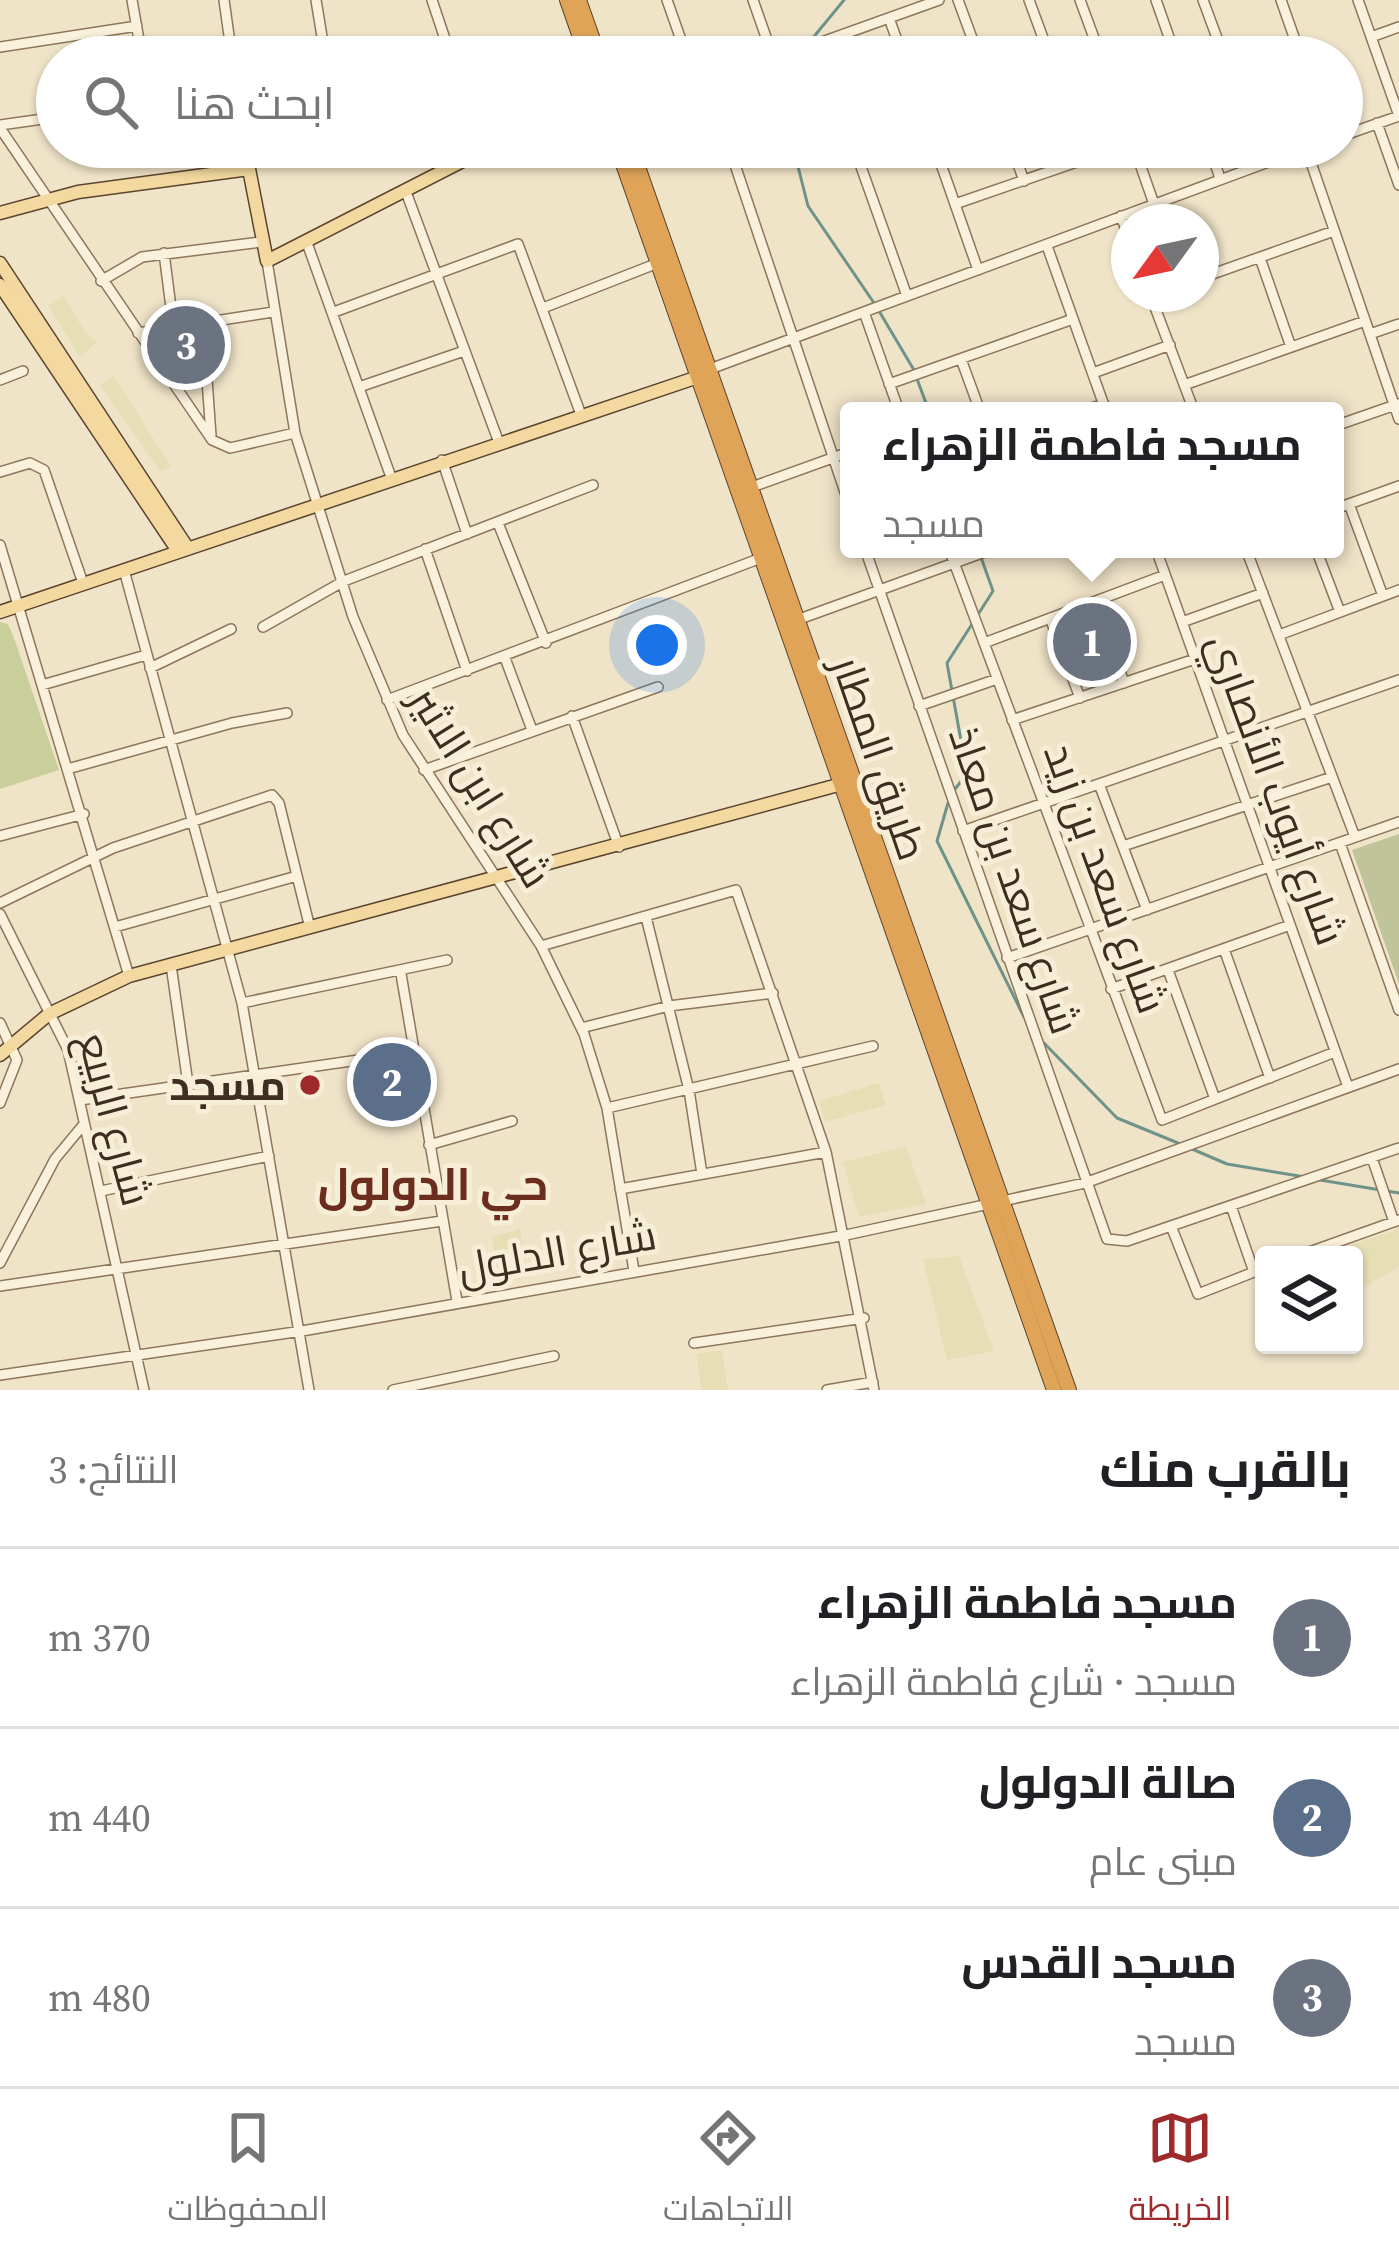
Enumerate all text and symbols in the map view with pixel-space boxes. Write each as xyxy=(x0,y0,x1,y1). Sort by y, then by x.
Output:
search box xyxy=(36,36,1363,168)
icon: search xyxy=(78,69,144,135)
text: ابحث هنا xyxy=(174,72,335,134)
north arrow xyxy=(1111,204,1219,312)
pin: 3 xyxy=(147,300,225,390)
popup xyxy=(840,402,1344,558)
text: مسجد فاطمة الزهراء xyxy=(882,413,1302,475)
text: مسجد xyxy=(882,497,985,550)
pin: 1 xyxy=(1053,597,1131,687)
your location xyxy=(627,615,687,675)
street label: شارع أيوب الأنصاري xyxy=(1190,625,1360,954)
street label: طريق المطار xyxy=(817,647,942,868)
street label: شارع ابن الاثير xyxy=(395,674,566,899)
street label: شارع سعد بن معاذ xyxy=(935,719,1095,1041)
street label: شارع سعد بن زيد xyxy=(1030,735,1182,1021)
street label: شارع الربيع xyxy=(64,1026,166,1212)
pin: 2 xyxy=(353,1037,431,1127)
place label: مسجد xyxy=(169,1056,286,1114)
marker: مسجد xyxy=(297,1072,323,1098)
district label: حي الدولول xyxy=(318,1153,548,1221)
street label: شارع الدلول xyxy=(453,1205,661,1297)
map controls xyxy=(1255,1246,1363,1354)
button: layers xyxy=(1255,1246,1363,1354)
text: بالقرب منك xyxy=(1100,1434,1351,1504)
text: النتائج: 3 xyxy=(48,1443,179,1496)
text: مسجد فاطمة الزهراء xyxy=(817,1571,1237,1633)
text: 370 m xyxy=(48,1611,151,1664)
text: 1 xyxy=(1301,1611,1323,1664)
text: مسجد · شارع فاطمة الزهراء xyxy=(790,1655,1237,1708)
text: صالة الدولول xyxy=(979,1751,1237,1813)
text: 440 m xyxy=(48,1791,151,1844)
text: 2 xyxy=(1301,1791,1323,1844)
text: مبنى عام xyxy=(1089,1835,1237,1888)
text: مسجد القدس xyxy=(961,1931,1237,1993)
text: 480 m xyxy=(48,1971,151,2024)
text: 3 xyxy=(1301,1971,1323,2024)
text: مسجد xyxy=(1134,2015,1237,2068)
tab: المحفوظات xyxy=(167,2105,328,2239)
tab: الاتجاهات xyxy=(663,2105,794,2239)
tab: الخريطة xyxy=(1129,2105,1232,2239)

